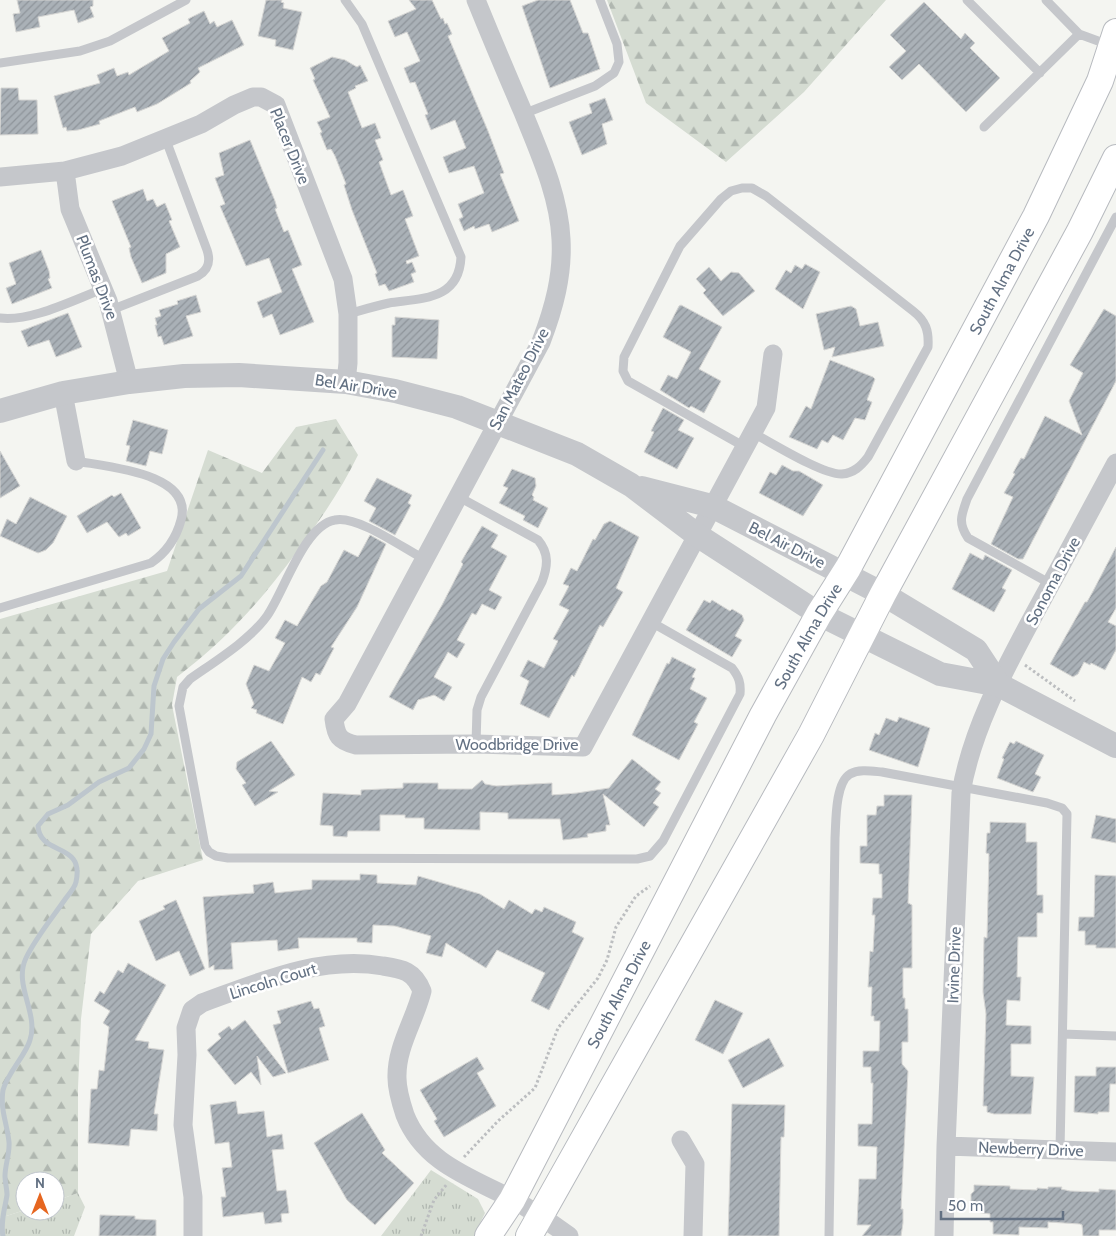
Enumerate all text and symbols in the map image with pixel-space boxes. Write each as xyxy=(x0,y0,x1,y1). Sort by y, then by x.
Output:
street label: Placer Drive xyxy=(266,105,314,187)
street label: South Alma Drive xyxy=(965,224,1038,338)
street label: Plumas Drive xyxy=(72,232,122,322)
street label: San Mateo Drive xyxy=(485,325,553,433)
street label: Bel Air Drive xyxy=(314,370,398,402)
street label: Bel Air Drive xyxy=(746,518,828,572)
street label: Sonoma Drive xyxy=(1022,534,1084,628)
street label: South Alma Drive xyxy=(770,580,846,692)
street label: Woodbridge Drive xyxy=(456,735,578,754)
street label: Irvine Drive xyxy=(943,926,965,1004)
street label: South Alma Drive xyxy=(583,937,654,1051)
street label: Lincoln Court xyxy=(227,959,319,1003)
street label: Newberry Drive xyxy=(978,1138,1084,1160)
north arrow xyxy=(15,1171,65,1221)
text: N xyxy=(35,1174,45,1192)
scale bar xyxy=(941,1188,1064,1220)
text: 50 m xyxy=(948,1197,983,1215)

